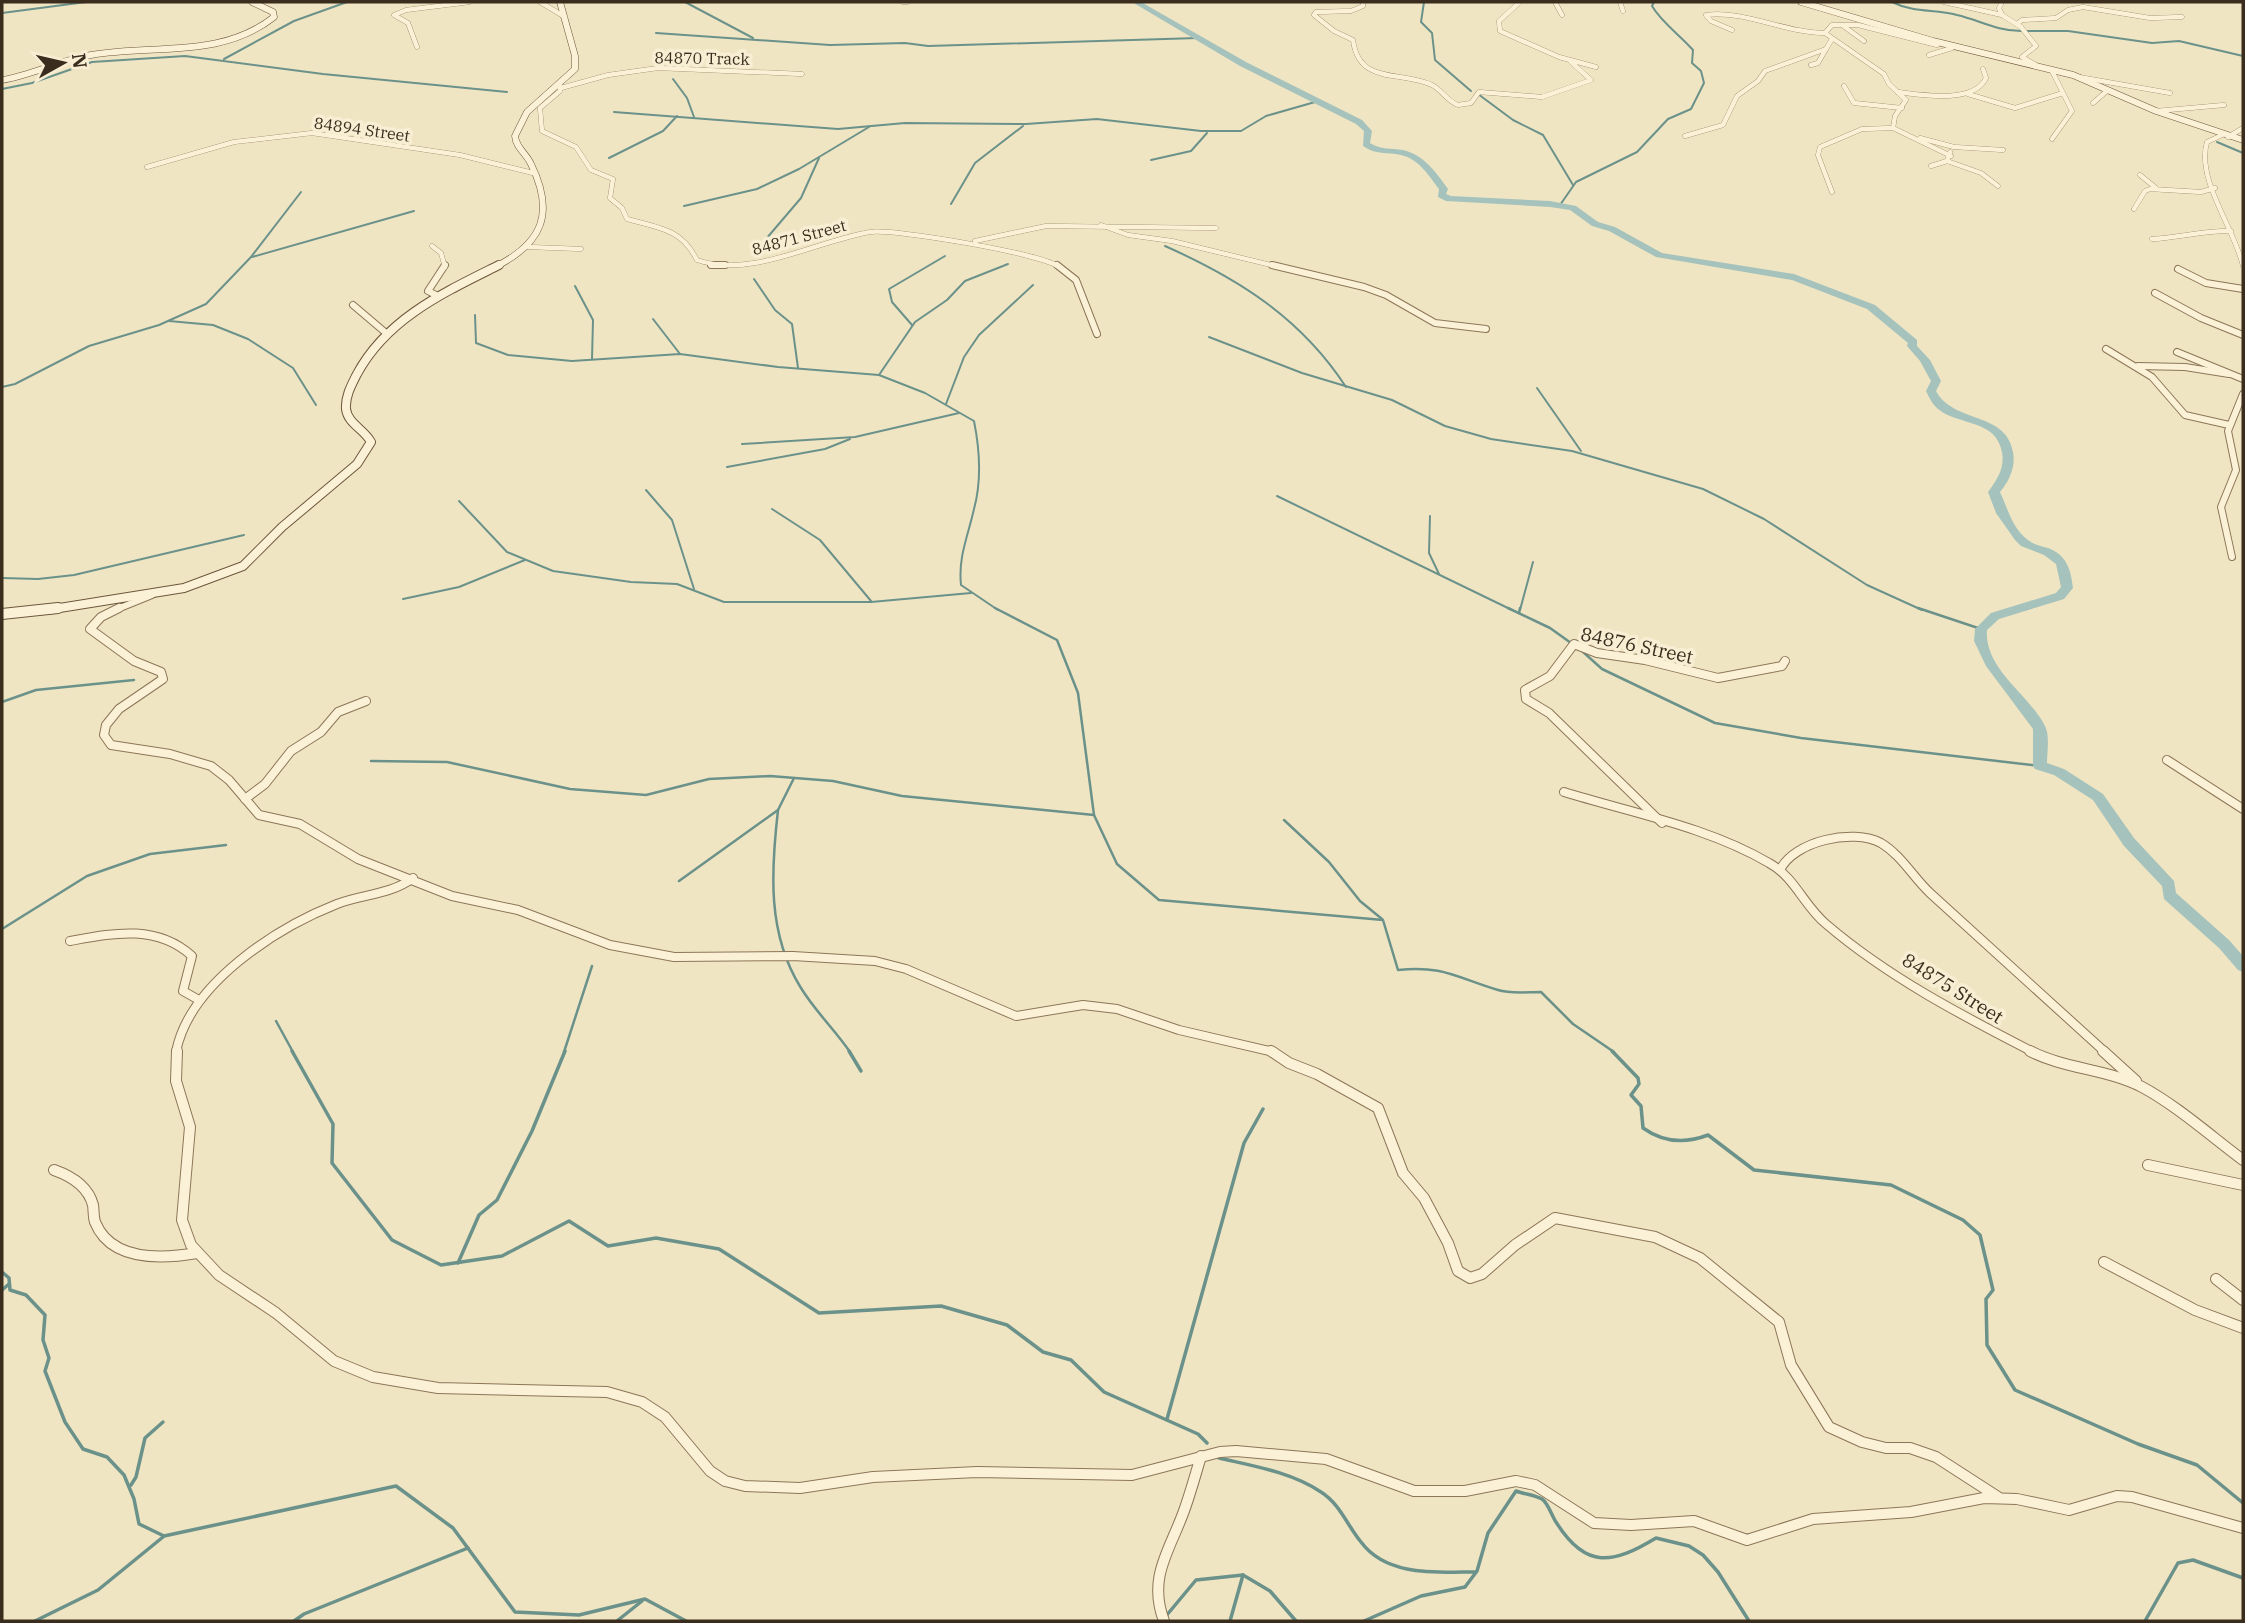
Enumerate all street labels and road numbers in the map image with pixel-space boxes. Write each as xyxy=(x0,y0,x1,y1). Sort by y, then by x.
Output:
street label: 84870 Track xyxy=(654,47,750,69)
street label: 84894 Street xyxy=(313,112,412,146)
street label: 84871 Street xyxy=(750,215,849,259)
street label: 84876 Street xyxy=(1578,621,1696,669)
street label: 84875 Street xyxy=(1898,947,2008,1029)

